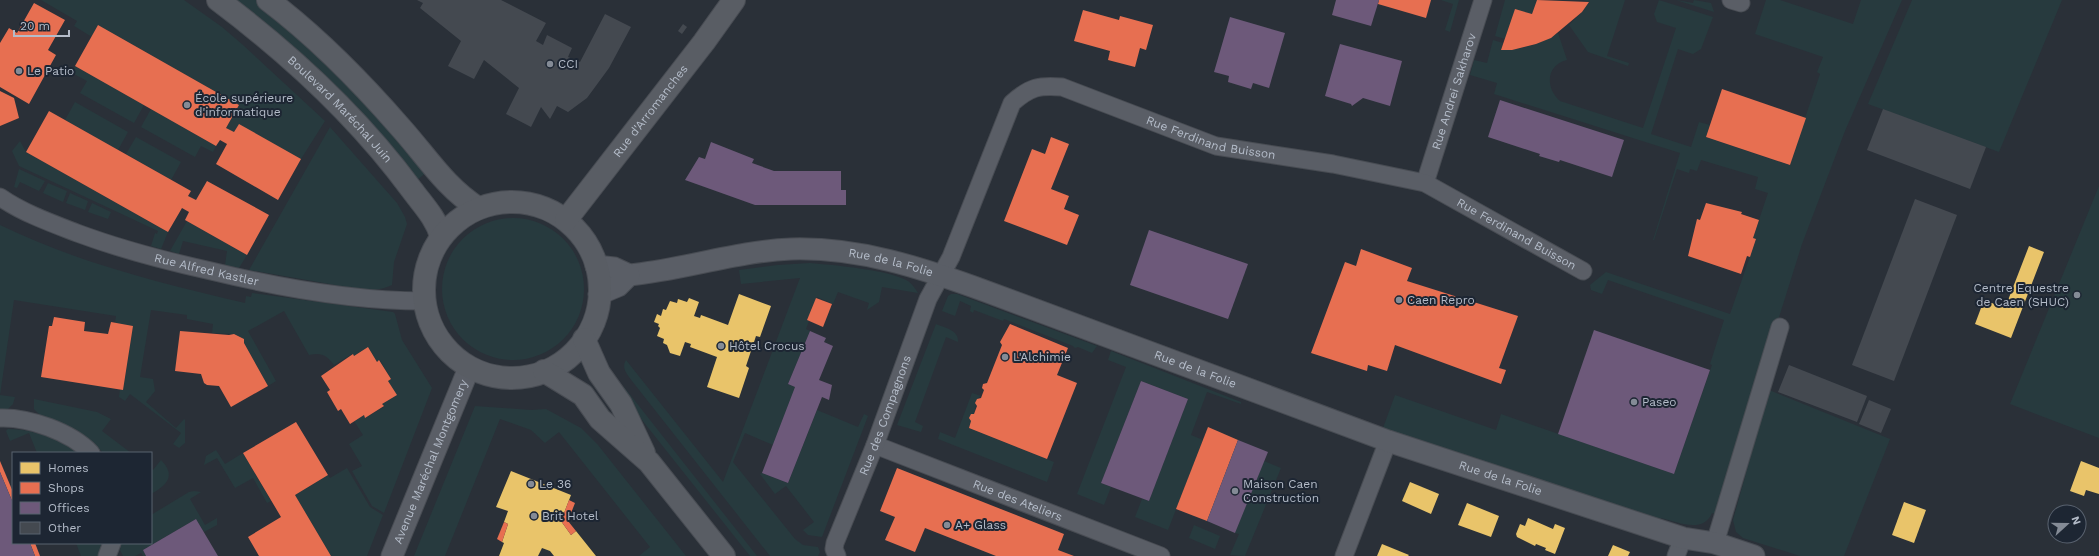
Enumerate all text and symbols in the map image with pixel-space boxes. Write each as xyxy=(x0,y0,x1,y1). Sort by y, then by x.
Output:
scale bar xyxy=(14,12,69,38)
text: 20 m xyxy=(20,19,50,33)
street label: Rue Andrei Sakharov xyxy=(1429,31,1479,151)
street label: Boulevard Maréchal Juin xyxy=(285,53,395,165)
place label: CCI xyxy=(558,57,578,71)
marker: CCI xyxy=(545,59,555,69)
street label: Rue d'Arromanches xyxy=(610,62,691,160)
place label: Le Patio xyxy=(27,64,74,78)
marker: Le Patio xyxy=(14,66,24,76)
place label: École supérieure d'informatique xyxy=(195,91,293,119)
marker: École supérieure d'informatique xyxy=(182,100,192,110)
street label: Rue Ferdinand Buisson xyxy=(1144,113,1277,162)
street label: Rue Ferdinand Buisson xyxy=(1454,195,1579,273)
street label: Rue de la Folie xyxy=(847,246,935,280)
street label: Rue Alfred Kastler xyxy=(153,251,260,289)
place label: Centre Equestre de Caen (SHUC) xyxy=(1973,281,2069,309)
marker: Centre Equestre de Caen (SHUC) xyxy=(2072,290,2082,300)
place label: Caen Repro xyxy=(1407,293,1475,307)
marker: Caen Repro xyxy=(1394,295,1404,305)
place label: Hôtel Crocus xyxy=(729,339,805,353)
marker: Hôtel Crocus xyxy=(716,341,726,351)
street label: Rue de la Folie xyxy=(1152,348,1238,391)
place label: L'Alchimie xyxy=(1013,350,1071,364)
marker: L'Alchimie xyxy=(1000,352,1010,362)
street label: Rue des Compagnons xyxy=(856,353,914,477)
street label: Avenue Maréchal Montgomery xyxy=(391,377,471,546)
place label: Paseo xyxy=(1642,395,1677,409)
marker: Paseo xyxy=(1629,397,1639,407)
legend xyxy=(12,452,152,544)
street label: Rue de la Folie xyxy=(1457,458,1544,498)
text: Homes xyxy=(48,461,89,475)
place label: Le 36 xyxy=(539,477,571,491)
street label: Rue des Ateliers xyxy=(971,477,1064,524)
place label: Maison Caen Construction xyxy=(1243,477,1319,505)
marker: Le 36 xyxy=(526,479,536,489)
text: Shops xyxy=(48,481,84,495)
marker: Maison Caen Construction xyxy=(1230,486,1240,496)
text: Offices xyxy=(48,501,90,515)
north arrow xyxy=(2047,504,2087,544)
place label: Brit Hotel xyxy=(542,509,599,523)
marker: Brit Hotel xyxy=(529,511,539,521)
text: N xyxy=(2068,514,2083,527)
place label: A+ Glass xyxy=(955,518,1006,532)
marker: A+ Glass xyxy=(942,520,952,530)
text: Other xyxy=(48,521,81,535)

